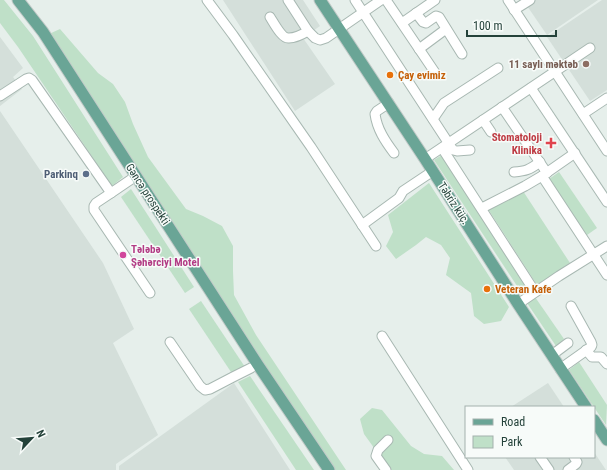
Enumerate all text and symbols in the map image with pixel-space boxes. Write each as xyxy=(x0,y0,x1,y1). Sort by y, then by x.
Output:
scale bar xyxy=(467,12,556,38)
text: 100 m xyxy=(473,19,503,33)
place label: 11 saylı məktəb xyxy=(509,58,579,71)
marker: 11 saylı məktəb xyxy=(581,59,591,69)
place label: Çay evimiz xyxy=(398,69,446,82)
marker: Çay evimiz xyxy=(385,70,395,80)
place label: Stomatoloji Klinika xyxy=(492,131,542,157)
marker: Stomatoloji Klinika xyxy=(545,137,557,149)
street label: Gəncə prospekti xyxy=(123,161,172,227)
place label: Parkinq xyxy=(44,168,78,181)
marker: Parkinq xyxy=(81,169,91,179)
street label: Təbriz küç. xyxy=(435,180,472,227)
place label: Tələbə Şəhərciyi Motel xyxy=(131,243,200,269)
marker: Tələbə Şəhərciyi Motel xyxy=(118,250,128,260)
place label: Veteran Kafe xyxy=(495,283,552,296)
marker: Veteran Kafe xyxy=(482,284,492,294)
legend xyxy=(465,406,595,458)
text: Road xyxy=(501,415,525,429)
north arrow xyxy=(12,418,52,458)
text: N xyxy=(33,428,48,440)
text: Park xyxy=(501,435,523,449)

